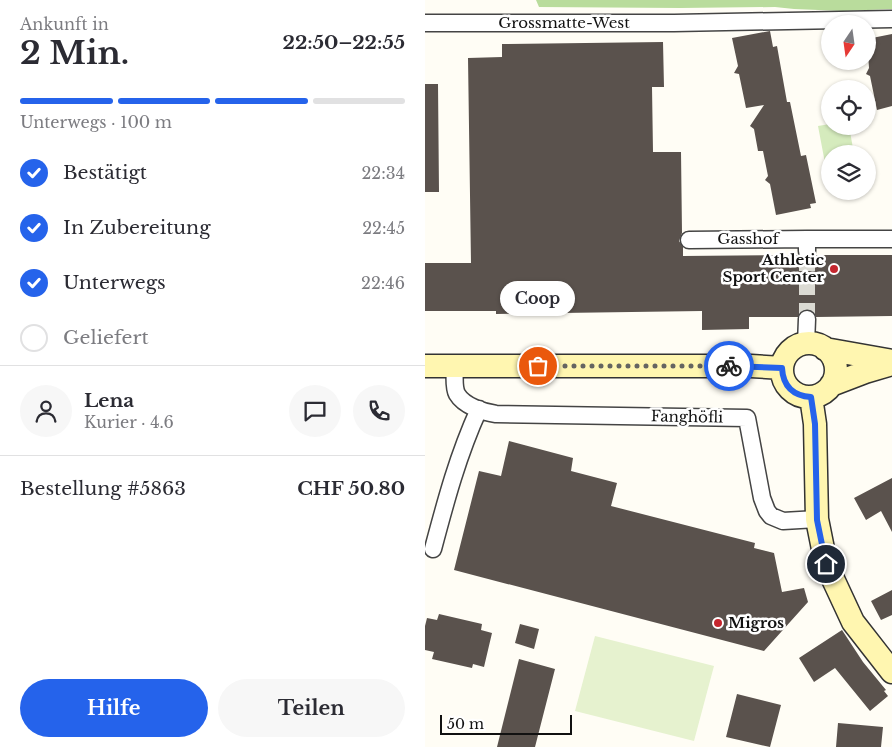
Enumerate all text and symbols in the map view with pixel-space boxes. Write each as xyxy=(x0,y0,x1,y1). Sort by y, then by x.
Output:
street label: Grossmatte-West xyxy=(498,13,630,32)
text: Ankunft in xyxy=(20,14,109,34)
north arrow xyxy=(821,15,876,70)
map controls xyxy=(821,15,876,200)
text: 22:50–22:55 xyxy=(283,31,405,54)
text: 2 Min. xyxy=(20,33,129,73)
button: locate xyxy=(821,80,876,135)
text: Unterwegs · 100 m xyxy=(20,112,172,132)
button: layers xyxy=(821,145,876,200)
icon: check xyxy=(20,159,48,187)
text: Bestätigt xyxy=(63,161,147,184)
text: 22:34 xyxy=(362,163,405,183)
icon: check xyxy=(20,214,48,242)
text: In Zubereitung xyxy=(63,216,211,239)
text: 22:45 xyxy=(362,218,405,238)
street label: Gasshof xyxy=(717,229,780,248)
place label: Athletic Sport Center xyxy=(723,250,825,286)
marker: Athletic Sport Center xyxy=(828,263,840,275)
icon: check xyxy=(20,269,48,297)
text: Unterwegs xyxy=(63,271,166,294)
text: 22:46 xyxy=(361,273,405,293)
callout: Coop xyxy=(501,281,575,316)
text: Coop xyxy=(515,288,560,308)
text: Geliefert xyxy=(63,326,149,349)
courier xyxy=(704,341,754,391)
pin xyxy=(517,345,559,387)
icon: bag xyxy=(524,352,552,380)
icon: bike xyxy=(715,352,743,380)
button: person xyxy=(20,385,72,437)
button: chat xyxy=(289,385,341,437)
button: phone xyxy=(353,385,405,437)
text: Lena xyxy=(84,389,134,412)
street label: Fanghöfli xyxy=(651,406,723,427)
text: Kurier · 4.6 xyxy=(84,412,174,432)
text: Bestellung #5863 xyxy=(20,477,186,500)
text: CHF 50.80 xyxy=(297,477,405,500)
pin xyxy=(805,543,847,585)
icon: home xyxy=(812,550,840,578)
place label: Migros xyxy=(728,613,784,632)
marker: Migros xyxy=(712,617,724,629)
button: Hilfe xyxy=(20,679,208,737)
button: Teilen xyxy=(218,679,405,737)
scale bar xyxy=(440,712,573,735)
text: 50 m xyxy=(447,715,484,733)

